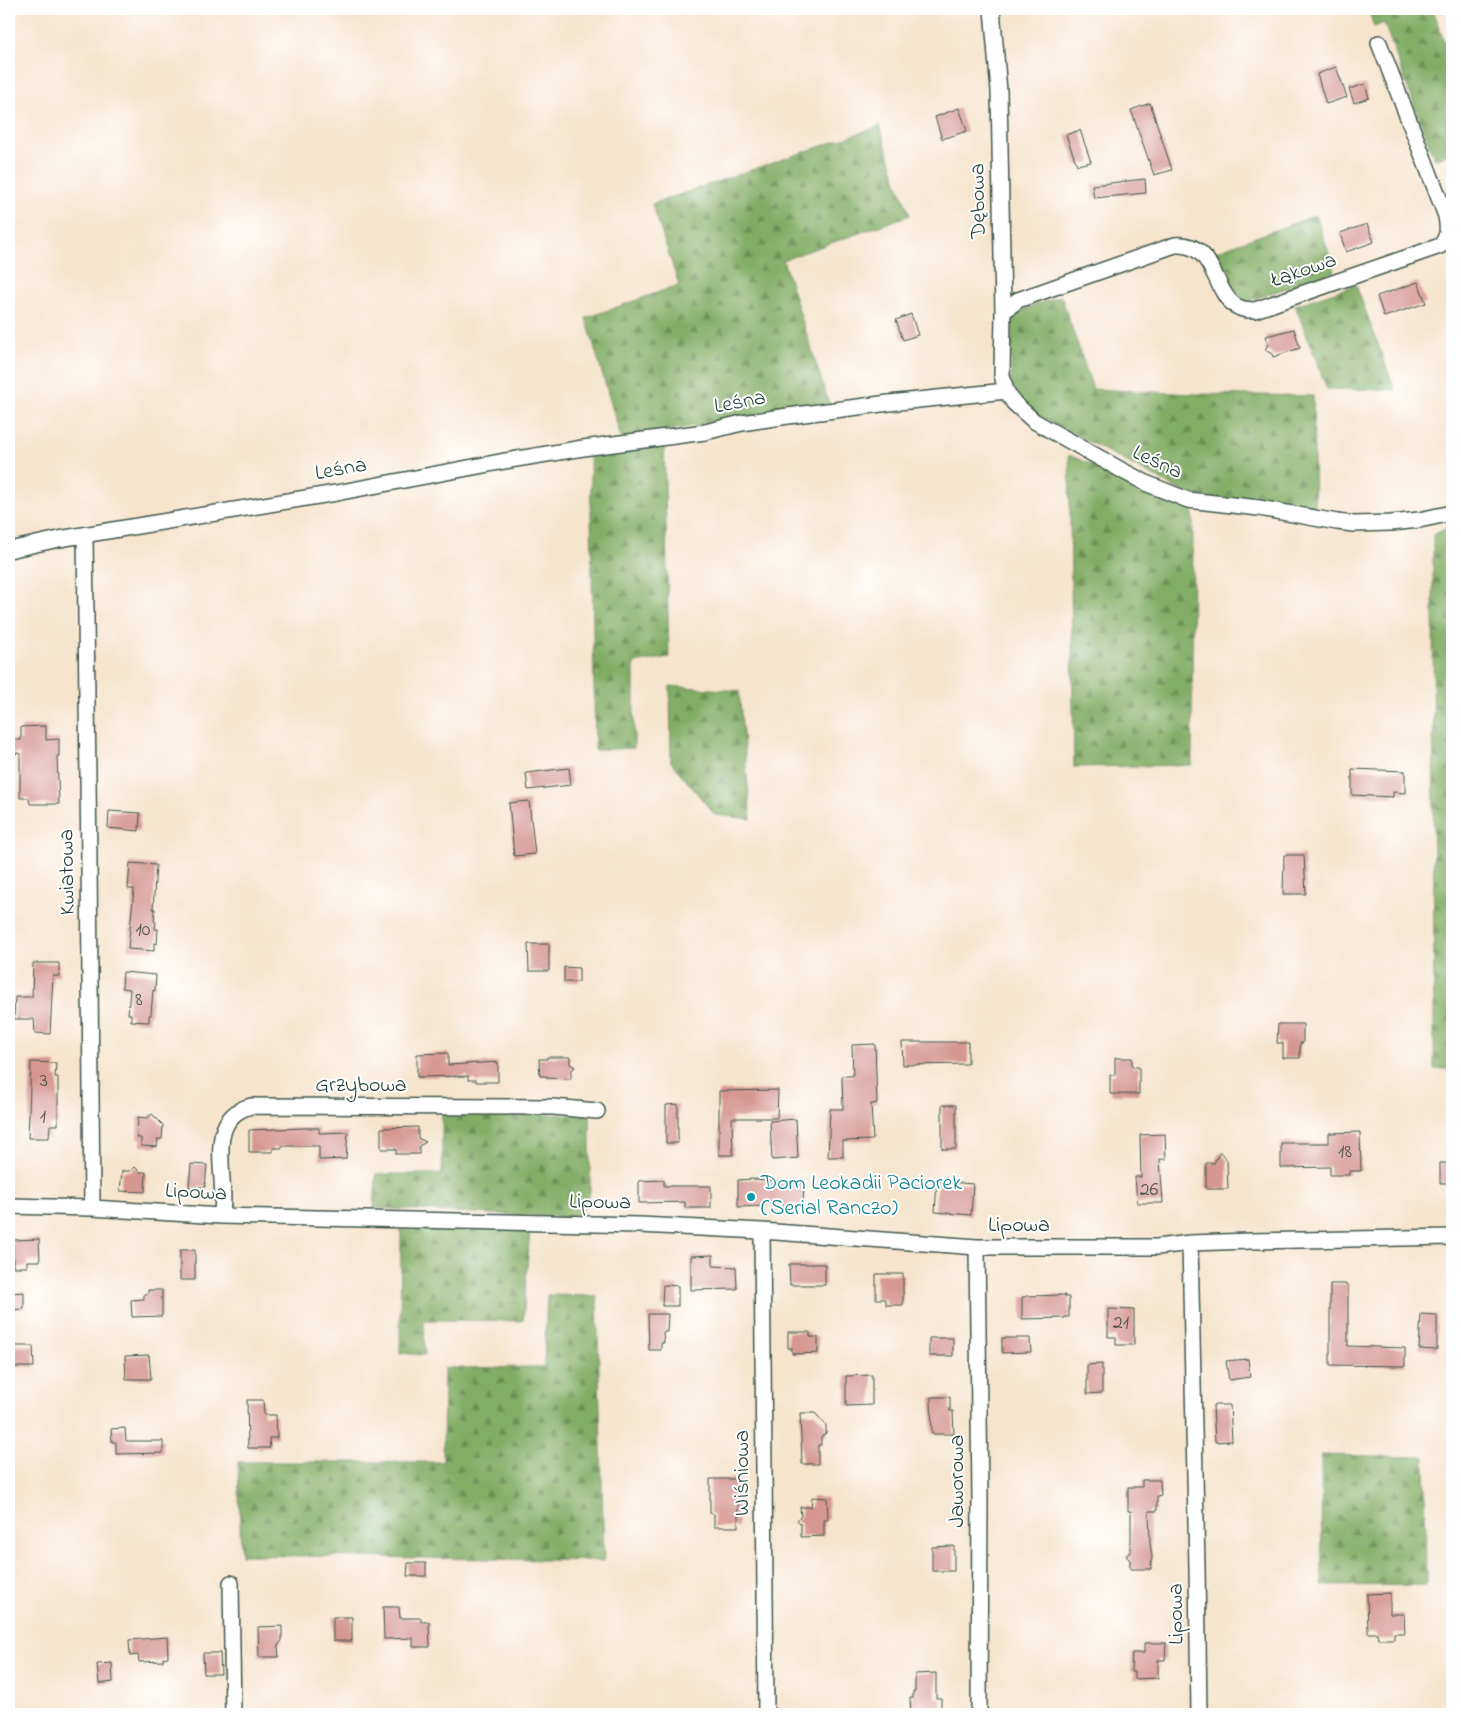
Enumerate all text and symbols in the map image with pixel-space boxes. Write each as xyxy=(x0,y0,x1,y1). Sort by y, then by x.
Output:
street label: Dębowa xyxy=(962,163,996,240)
street label: Łąkowa xyxy=(1266,245,1341,297)
street label: Leśna xyxy=(711,382,769,424)
street label: Leśna xyxy=(1127,438,1187,488)
street label: Leśna xyxy=(313,450,369,490)
street label: Kwiatowa xyxy=(51,829,85,915)
house number: 10 xyxy=(136,916,151,945)
house number: 8 xyxy=(135,986,143,1015)
house number: 3 xyxy=(40,1067,48,1096)
street label: Grzybowa xyxy=(315,1070,407,1103)
house number: 1 xyxy=(40,1103,46,1132)
house number: 18 xyxy=(1338,1138,1352,1167)
place label: Dom Leokadii Paciorek (Serial Ranczo) xyxy=(760,1168,962,1225)
street label: Lipowa xyxy=(164,1175,228,1211)
house number: 26 xyxy=(1140,1176,1159,1205)
street label: Lipowa xyxy=(569,1186,631,1220)
marker: Dom Leokadii Paciorek (Serial Ranczo) xyxy=(745,1191,757,1203)
street label: Lipowa xyxy=(988,1210,1050,1242)
house number: 21 xyxy=(1113,1309,1129,1338)
street label: Wiśniowa xyxy=(727,1430,759,1516)
street label: Jaworowa xyxy=(942,1435,974,1527)
street label: Lipowa xyxy=(1160,1583,1194,1645)

